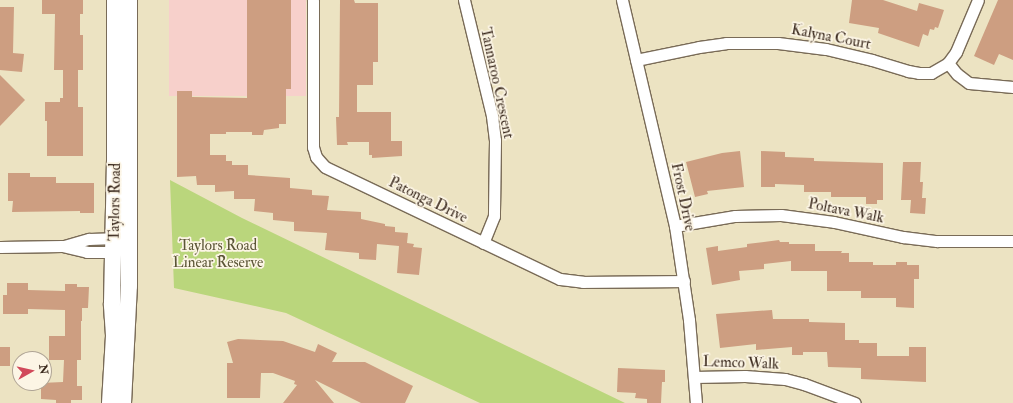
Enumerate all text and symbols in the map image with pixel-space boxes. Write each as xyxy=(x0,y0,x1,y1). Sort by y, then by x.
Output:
street label: Kalyna Court xyxy=(790,20,872,54)
street label: Tannaroo Crescent xyxy=(476,26,518,140)
street label: Frost Drive xyxy=(667,161,699,233)
street label: Taylors Road xyxy=(105,163,125,241)
street label: Patonga Drive xyxy=(386,173,470,227)
street label: Poltava Walk xyxy=(807,195,885,227)
park label: Taylors Road Linear Reserve xyxy=(173,236,263,271)
north arrow xyxy=(12,351,52,391)
street label: Lemco Walk xyxy=(703,353,779,373)
text: N xyxy=(36,364,51,375)

